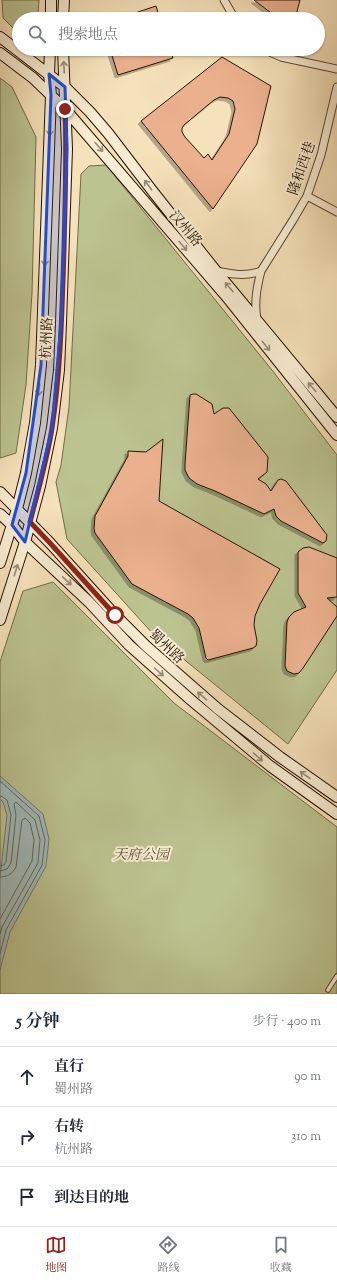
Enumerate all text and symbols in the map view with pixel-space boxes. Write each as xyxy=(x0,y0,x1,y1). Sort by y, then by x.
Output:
search box xyxy=(12,12,325,56)
icon: search xyxy=(26,23,48,45)
text: 搜索地点 xyxy=(58,25,118,46)
one-way arrow xyxy=(60,61,68,74)
route end xyxy=(56,100,74,118)
one-way arrow xyxy=(46,123,54,136)
street label: 隆和西巷 xyxy=(284,139,321,198)
one-way arrow xyxy=(94,142,103,152)
one-way arrow xyxy=(144,180,152,191)
street label: 汉州路 xyxy=(163,207,206,252)
one-way arrow xyxy=(179,241,188,251)
one-way arrow xyxy=(42,253,49,266)
one-way arrow xyxy=(225,281,234,292)
street label: 杭州路 xyxy=(37,317,59,360)
one-way arrow xyxy=(261,341,270,352)
one-way arrow xyxy=(308,381,316,392)
one-way arrow xyxy=(35,383,42,396)
one-way arrow xyxy=(13,564,20,577)
one-way arrow xyxy=(62,576,72,586)
route start xyxy=(106,606,124,624)
street label: 蜀州路 xyxy=(143,626,188,669)
one-way arrow xyxy=(154,667,164,676)
one-way arrow xyxy=(197,691,207,700)
one-way arrow xyxy=(253,752,264,761)
one-way arrow xyxy=(300,771,311,779)
park label: 天府公园 xyxy=(113,846,171,866)
text: 5 分钟 xyxy=(16,1010,59,1034)
text: 步行 · 400 m xyxy=(252,1013,321,1031)
text: 直行 xyxy=(54,1057,84,1078)
icon: ahead xyxy=(16,1066,38,1088)
text: 90 m xyxy=(294,1068,321,1086)
text: 蜀州路 xyxy=(54,1081,93,1099)
text: 右转 xyxy=(54,1117,84,1138)
icon: right xyxy=(16,1126,38,1148)
text: 310 m xyxy=(291,1128,321,1146)
text: 杭州路 xyxy=(54,1141,93,1159)
icon: arrive xyxy=(16,1186,38,1208)
text: 到达目的地 xyxy=(54,1188,129,1209)
tab: 地图 xyxy=(45,1234,67,1276)
tab: 路线 xyxy=(157,1234,179,1276)
tab: 收藏 xyxy=(270,1234,292,1276)

